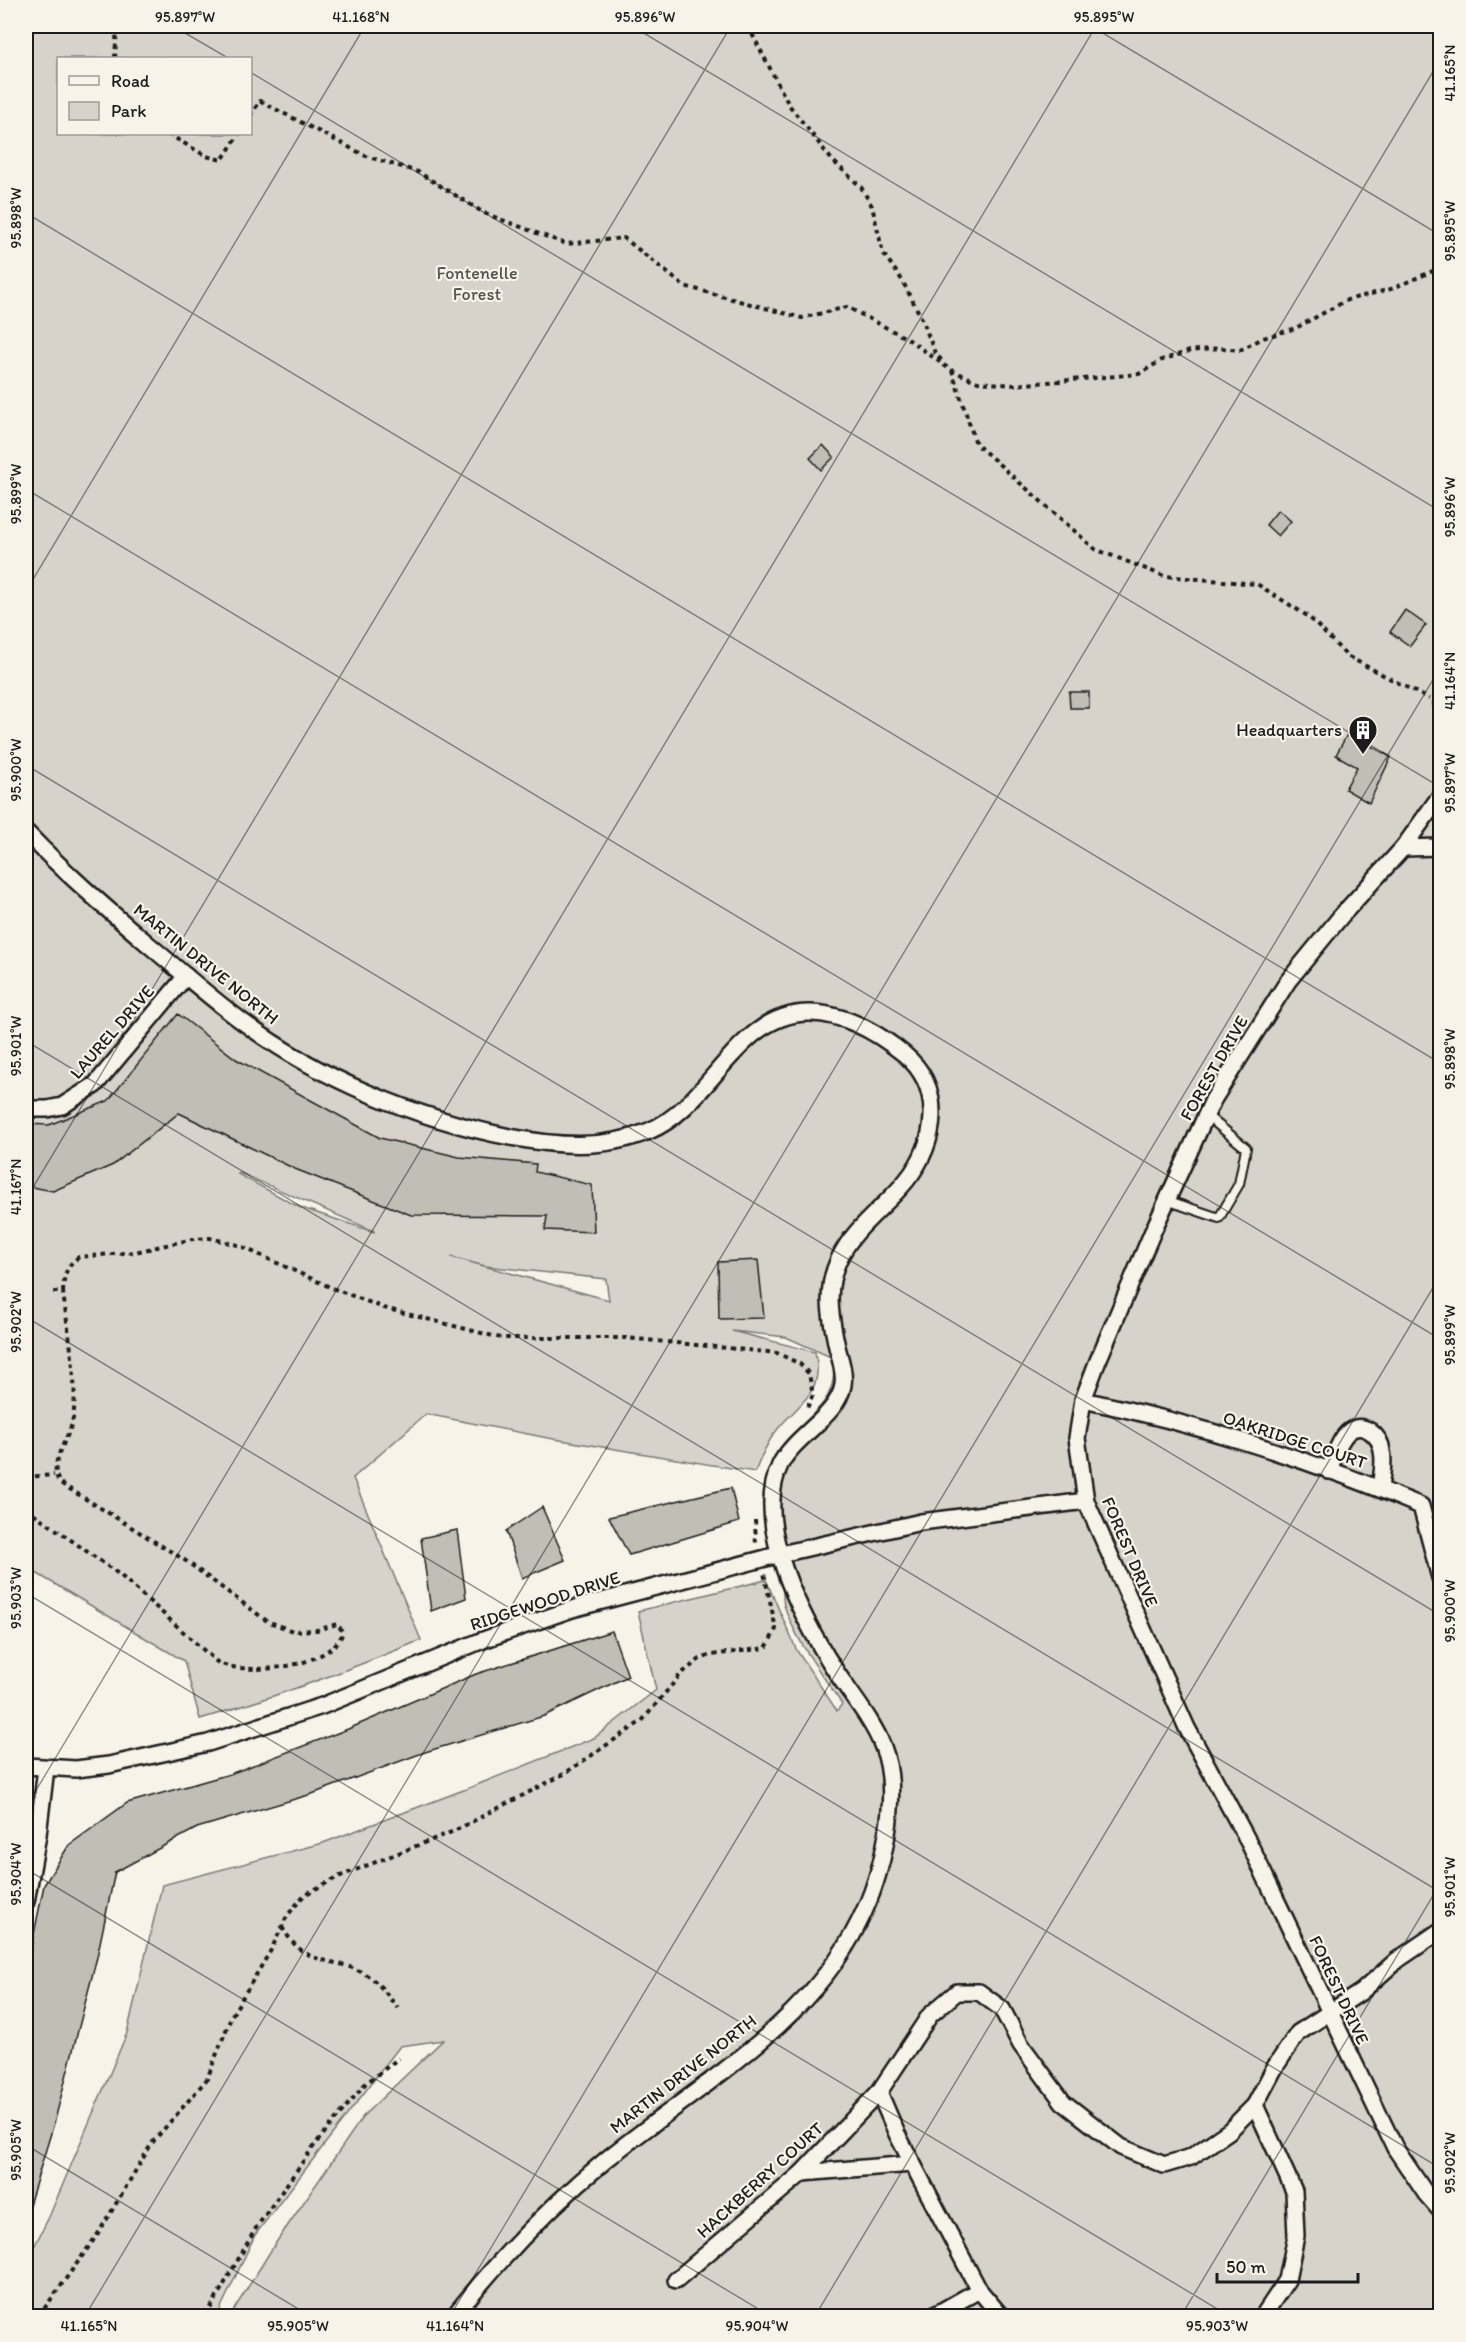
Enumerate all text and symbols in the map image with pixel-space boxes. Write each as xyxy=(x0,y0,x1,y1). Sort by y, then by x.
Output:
text: 95.897°W xyxy=(155,8,215,26)
text: 41.168°N xyxy=(332,8,390,26)
text: 95.896°W xyxy=(615,8,675,26)
text: 95.895°W xyxy=(1074,8,1134,26)
text: 41.165°N xyxy=(1441,45,1459,102)
legend xyxy=(57,57,252,135)
text: Road xyxy=(111,70,150,92)
text: Park xyxy=(111,100,146,122)
text: 95.898°W xyxy=(7,187,25,248)
text: 95.895°W xyxy=(1441,201,1459,261)
park label: Fontenelle Forest xyxy=(437,262,517,305)
text: 95.899°W xyxy=(7,464,25,524)
text: 95.896°W xyxy=(1441,477,1459,537)
text: 41.164°N xyxy=(1441,652,1459,710)
building icon: Headquarters xyxy=(1347,714,1379,756)
place label: Headquarters xyxy=(1236,719,1342,741)
text: 95.900°W xyxy=(7,738,25,802)
text: 95.897°W xyxy=(1441,753,1459,813)
street label: MARTIN DRIVE NORTH xyxy=(129,899,283,1029)
street label: LAUREL DRIVE xyxy=(65,981,159,1083)
street label: FOREST DRIVE xyxy=(1175,1012,1253,1124)
text: 95.901°W xyxy=(7,1015,25,1076)
text: 95.898°W xyxy=(1441,1028,1459,1089)
text: 41.167°N xyxy=(7,1159,25,1215)
text: 95.902°W xyxy=(7,1291,25,1353)
text: 95.899°W xyxy=(1441,1305,1459,1365)
street label: OAKRIDGE COURT xyxy=(1220,1406,1370,1474)
street label: FOREST DRIVE xyxy=(1097,1494,1163,1610)
street label: RIDGEWOOD DRIVE xyxy=(467,1566,623,1636)
text: 95.903°W xyxy=(7,1567,25,1629)
text: 95.900°W xyxy=(1441,1579,1459,1643)
text: 95.904°W xyxy=(7,1842,25,1905)
text: 95.901°W xyxy=(1441,1856,1459,1917)
street label: FOREST DRIVE xyxy=(1304,1932,1374,2048)
street label: MARTIN DRIVE NORTH xyxy=(605,2010,761,2138)
street label: HACKBERRY COURT xyxy=(692,2117,828,2243)
text: 95.905°W xyxy=(7,2119,25,2181)
text: 95.902°W xyxy=(1441,2132,1459,2194)
scale bar xyxy=(1217,2246,1358,2284)
text: 50 m xyxy=(1226,2256,1266,2278)
text: 41.165°N xyxy=(61,2317,118,2335)
text: 95.905°W xyxy=(267,2317,329,2335)
text: 41.164°N xyxy=(426,2317,484,2335)
text: 95.904°W xyxy=(726,2317,789,2335)
text: 95.903°W xyxy=(1186,2317,1248,2335)

